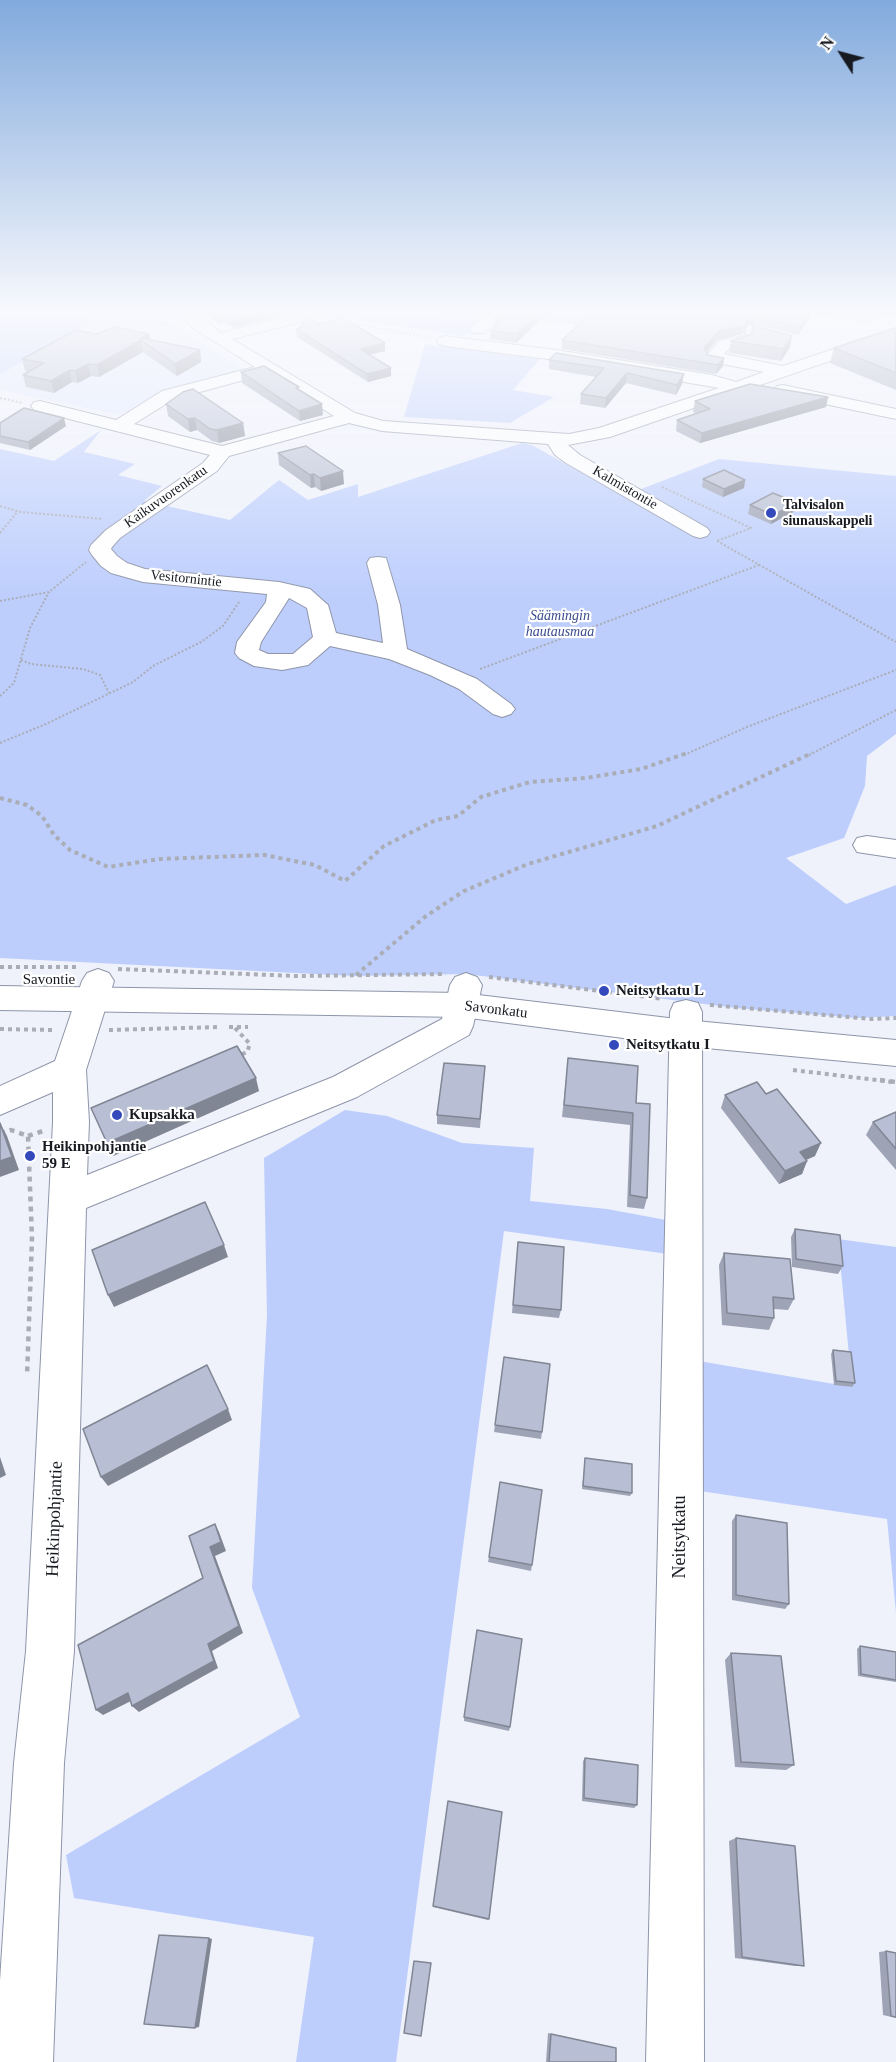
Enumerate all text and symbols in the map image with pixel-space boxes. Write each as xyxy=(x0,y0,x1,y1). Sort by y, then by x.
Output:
north arrow xyxy=(812,24,872,84)
text: N xyxy=(817,33,837,53)
street label: Kaikuvuorenkatu xyxy=(121,462,211,532)
street label: Kalmistontie xyxy=(589,463,661,513)
place label: Talvisalon siunauskappeli xyxy=(783,497,872,530)
marker: Talvisalon siunauskappeli xyxy=(764,506,778,520)
street label: Vesitornintie xyxy=(150,567,222,591)
park label: Säämingin hautausmaa xyxy=(526,608,594,640)
street label: Savontie xyxy=(23,971,75,989)
place label: Neitsytkatu L xyxy=(616,982,704,1000)
marker: Neitsytkatu L xyxy=(597,984,611,998)
street label: Savonkatu xyxy=(463,997,529,1023)
place label: Neitsytkatu I xyxy=(626,1036,710,1054)
marker: Neitsytkatu I xyxy=(607,1038,621,1052)
place label: Kupsakka xyxy=(129,1106,195,1124)
marker: Kupsakka xyxy=(110,1108,124,1122)
place label: Heikinpohjantie 59 E xyxy=(42,1138,146,1173)
marker: Heikinpohjantie 59 E xyxy=(23,1149,37,1163)
street label: Heikinpohjantie xyxy=(42,1461,68,1577)
street label: Neitsytkatu xyxy=(669,1496,691,1578)

